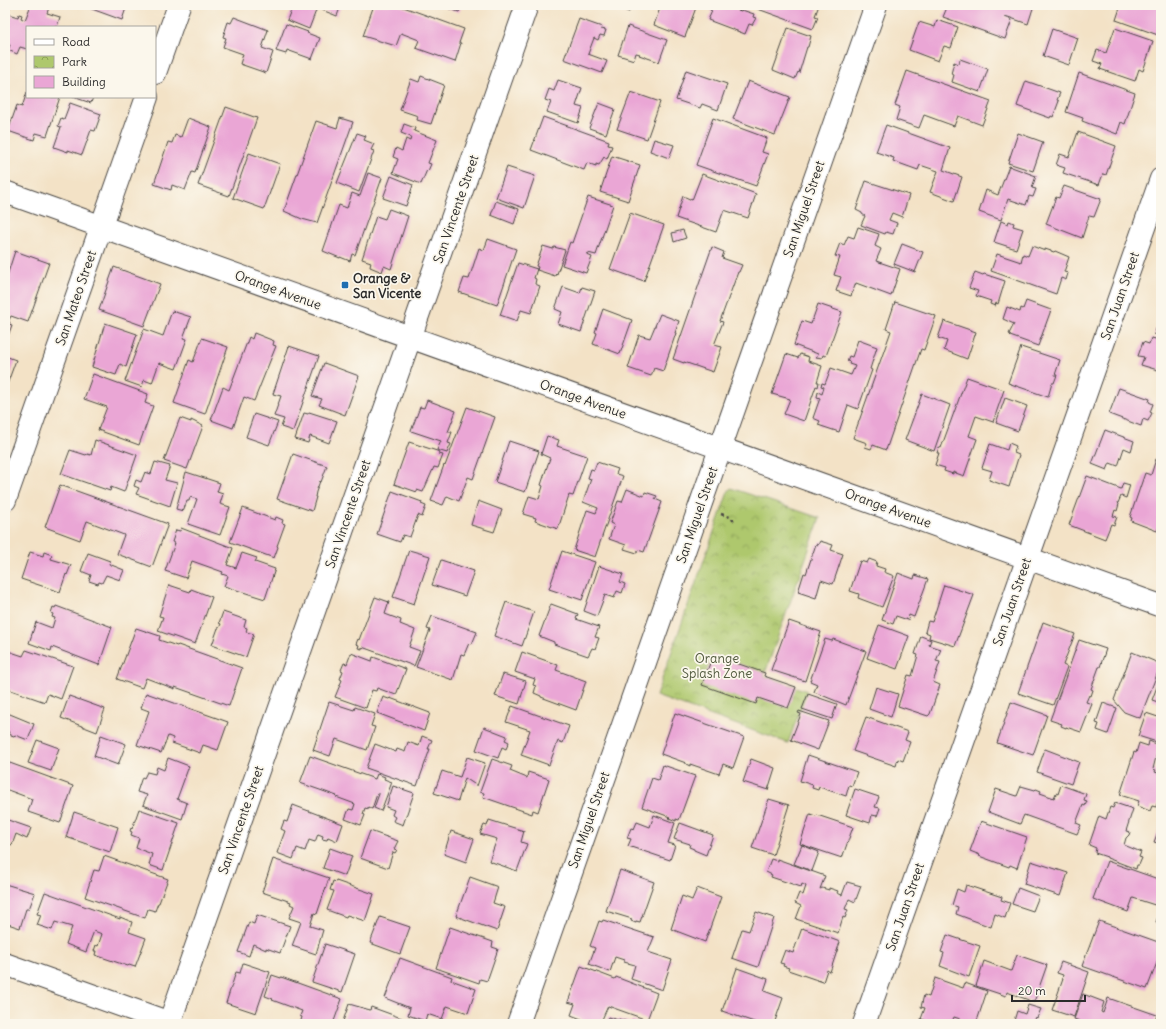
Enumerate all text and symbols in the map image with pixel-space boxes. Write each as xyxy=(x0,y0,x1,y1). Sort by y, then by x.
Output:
legend xyxy=(26,26,156,98)
text: Road xyxy=(62,34,90,49)
text: Park xyxy=(62,54,87,69)
text: Building xyxy=(62,74,106,89)
street label: San Vincente Street xyxy=(429,152,483,266)
street label: San Miguel Street xyxy=(779,158,829,260)
street label: San Mateo Street xyxy=(52,248,100,348)
street label: San Juan Street xyxy=(1097,249,1143,342)
street label: Orange Avenue xyxy=(232,266,324,314)
place label: Orange & San Vicente xyxy=(353,270,421,302)
marker: Orange & San Vicente xyxy=(340,280,350,290)
street label: Orange Avenue xyxy=(537,375,629,423)
street label: San Vincente Street xyxy=(321,457,375,571)
street label: San Miguel Street xyxy=(672,464,722,566)
street label: Orange Avenue xyxy=(842,484,934,532)
street label: San Juan Street xyxy=(989,555,1035,648)
park label: Orange Splash Zone xyxy=(682,650,752,682)
street label: San Vincente Street xyxy=(214,763,268,877)
street label: San Miguel Street xyxy=(564,769,614,871)
street label: San Juan Street xyxy=(882,860,928,953)
scale bar xyxy=(1012,977,1085,1003)
text: 20 m xyxy=(1018,983,1046,998)

